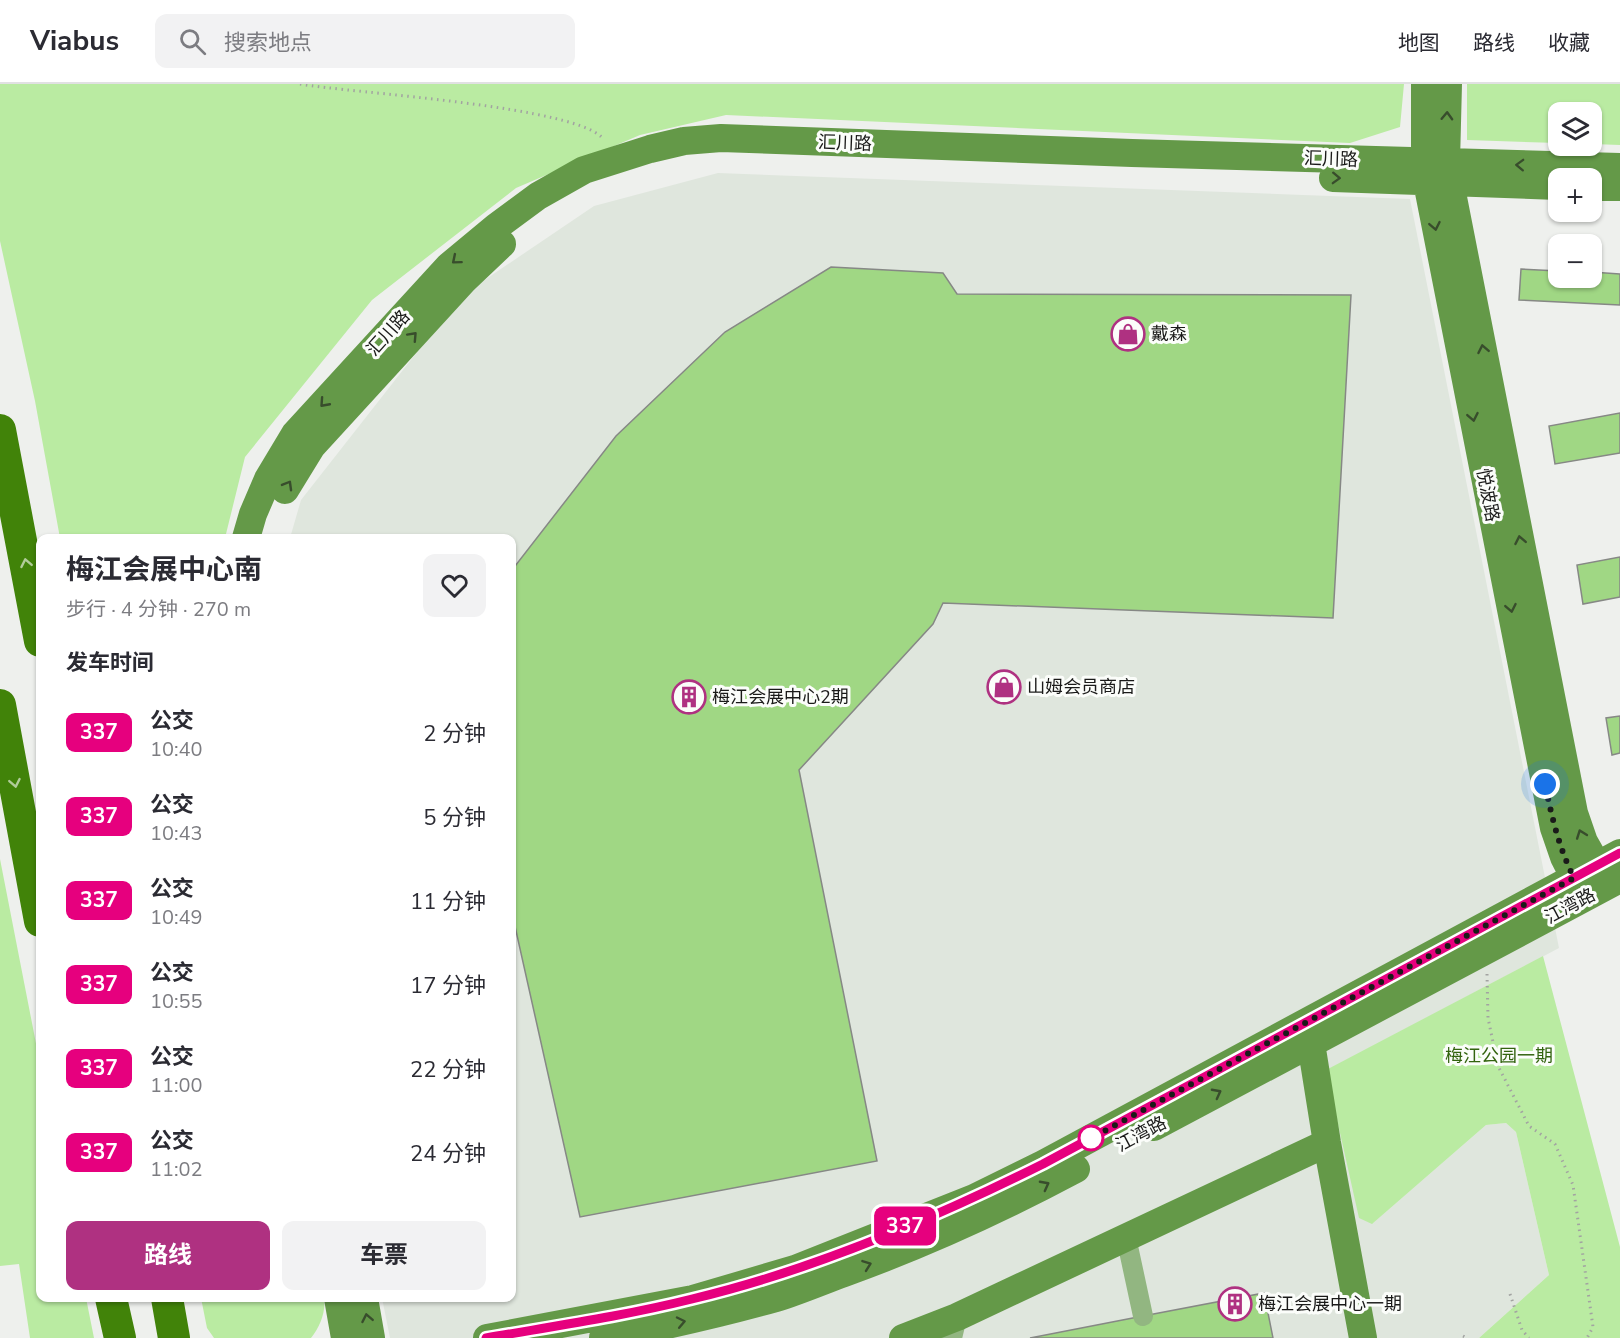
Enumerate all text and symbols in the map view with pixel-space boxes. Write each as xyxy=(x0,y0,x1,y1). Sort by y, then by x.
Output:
search box xyxy=(155,14,575,68)
text: Viabus xyxy=(30,22,119,60)
icon: search xyxy=(176,25,209,58)
text: 搜索地点 xyxy=(224,28,312,58)
text: 地图 xyxy=(1398,29,1440,57)
text: 路线 xyxy=(1473,29,1515,57)
text: 收藏 xyxy=(1548,29,1590,57)
map controls xyxy=(1548,102,1602,288)
button: layers xyxy=(1548,102,1602,156)
one-way arrow xyxy=(1441,111,1453,120)
street label: 汇川路 xyxy=(818,130,872,156)
street label: 汇川路 xyxy=(1304,146,1358,172)
one-way arrow xyxy=(1515,158,1524,171)
button: + xyxy=(1548,168,1602,222)
one-way arrow xyxy=(1332,172,1341,185)
one-way arrow xyxy=(1428,220,1441,230)
button: − xyxy=(1548,234,1602,288)
one-way arrow xyxy=(452,252,463,263)
street label: 汇川路 xyxy=(361,305,415,361)
shop icon: 戴森 xyxy=(1110,316,1146,352)
place label: 戴森 xyxy=(1151,322,1187,346)
one-way arrow xyxy=(406,332,417,343)
one-way arrow xyxy=(1477,344,1490,354)
one-way arrow xyxy=(320,396,331,407)
one-way arrow xyxy=(1466,412,1479,422)
street label: 悦波路 xyxy=(1471,466,1505,524)
one-way arrow xyxy=(281,481,292,491)
one-way arrow xyxy=(1514,536,1527,546)
text: 梅江会展中心南 xyxy=(66,551,262,589)
button: heart xyxy=(423,554,486,617)
one-way arrow xyxy=(20,558,32,568)
text: 步行 · 4 分钟 · 270 m xyxy=(66,596,251,623)
one-way arrow xyxy=(1504,603,1517,613)
text: 发车时间 xyxy=(66,648,154,678)
shop icon: 山姆会员商店 xyxy=(986,669,1022,705)
place label: 山姆会员商店 xyxy=(1027,675,1135,699)
building icon: 梅江会展中心2期 xyxy=(671,679,707,715)
place label: 梅江会展中心2期 xyxy=(712,685,849,709)
text: 公交 xyxy=(150,706,194,736)
text: 337 xyxy=(80,718,118,746)
text: 2 分钟 xyxy=(423,719,486,749)
text: 10:40 xyxy=(150,736,203,763)
your location xyxy=(1530,769,1560,799)
one-way arrow xyxy=(8,778,21,788)
text: 公交 xyxy=(150,790,194,820)
text: 337 xyxy=(80,802,118,830)
text: 5 分钟 xyxy=(423,803,486,833)
text: 10:43 xyxy=(150,820,203,847)
one-way arrow xyxy=(1576,829,1589,840)
text: 公交 xyxy=(150,874,194,904)
street label: 江湾路 xyxy=(1541,883,1599,929)
text: 337 xyxy=(80,886,118,914)
text: 11 分钟 xyxy=(410,887,486,917)
text: 10:49 xyxy=(150,904,203,931)
text: 公交 xyxy=(150,958,194,988)
text: 337 xyxy=(80,970,118,998)
text: 17 分钟 xyxy=(410,971,486,1001)
text: 10:55 xyxy=(150,988,203,1015)
text: 公交 xyxy=(150,1042,194,1072)
park label: 梅江公园一期 xyxy=(1445,1044,1553,1068)
text: 337 xyxy=(80,1054,118,1082)
text: 22 分钟 xyxy=(410,1055,486,1085)
text: 11:00 xyxy=(150,1072,203,1099)
one-way arrow xyxy=(1211,1089,1221,1100)
street label: 江湾路 xyxy=(1112,1111,1170,1157)
unlabelled marker xyxy=(1078,1125,1104,1151)
text: 公交 xyxy=(150,1126,194,1156)
text: 337 xyxy=(80,1138,118,1166)
text: 24 分钟 xyxy=(410,1139,486,1169)
text: 11:02 xyxy=(150,1156,203,1183)
one-way arrow xyxy=(1039,1181,1049,1192)
line badge: 337 xyxy=(870,1206,940,1246)
text: 337 xyxy=(886,1212,924,1240)
button: 路线 xyxy=(66,1221,270,1290)
button: 车票 xyxy=(282,1221,486,1290)
one-way arrow xyxy=(861,1259,872,1272)
building icon: 梅江会展中心一期 xyxy=(1217,1286,1253,1322)
place label: 梅江会展中心一期 xyxy=(1258,1292,1402,1316)
one-way arrow xyxy=(362,1313,374,1322)
one-way arrow xyxy=(676,1316,686,1329)

